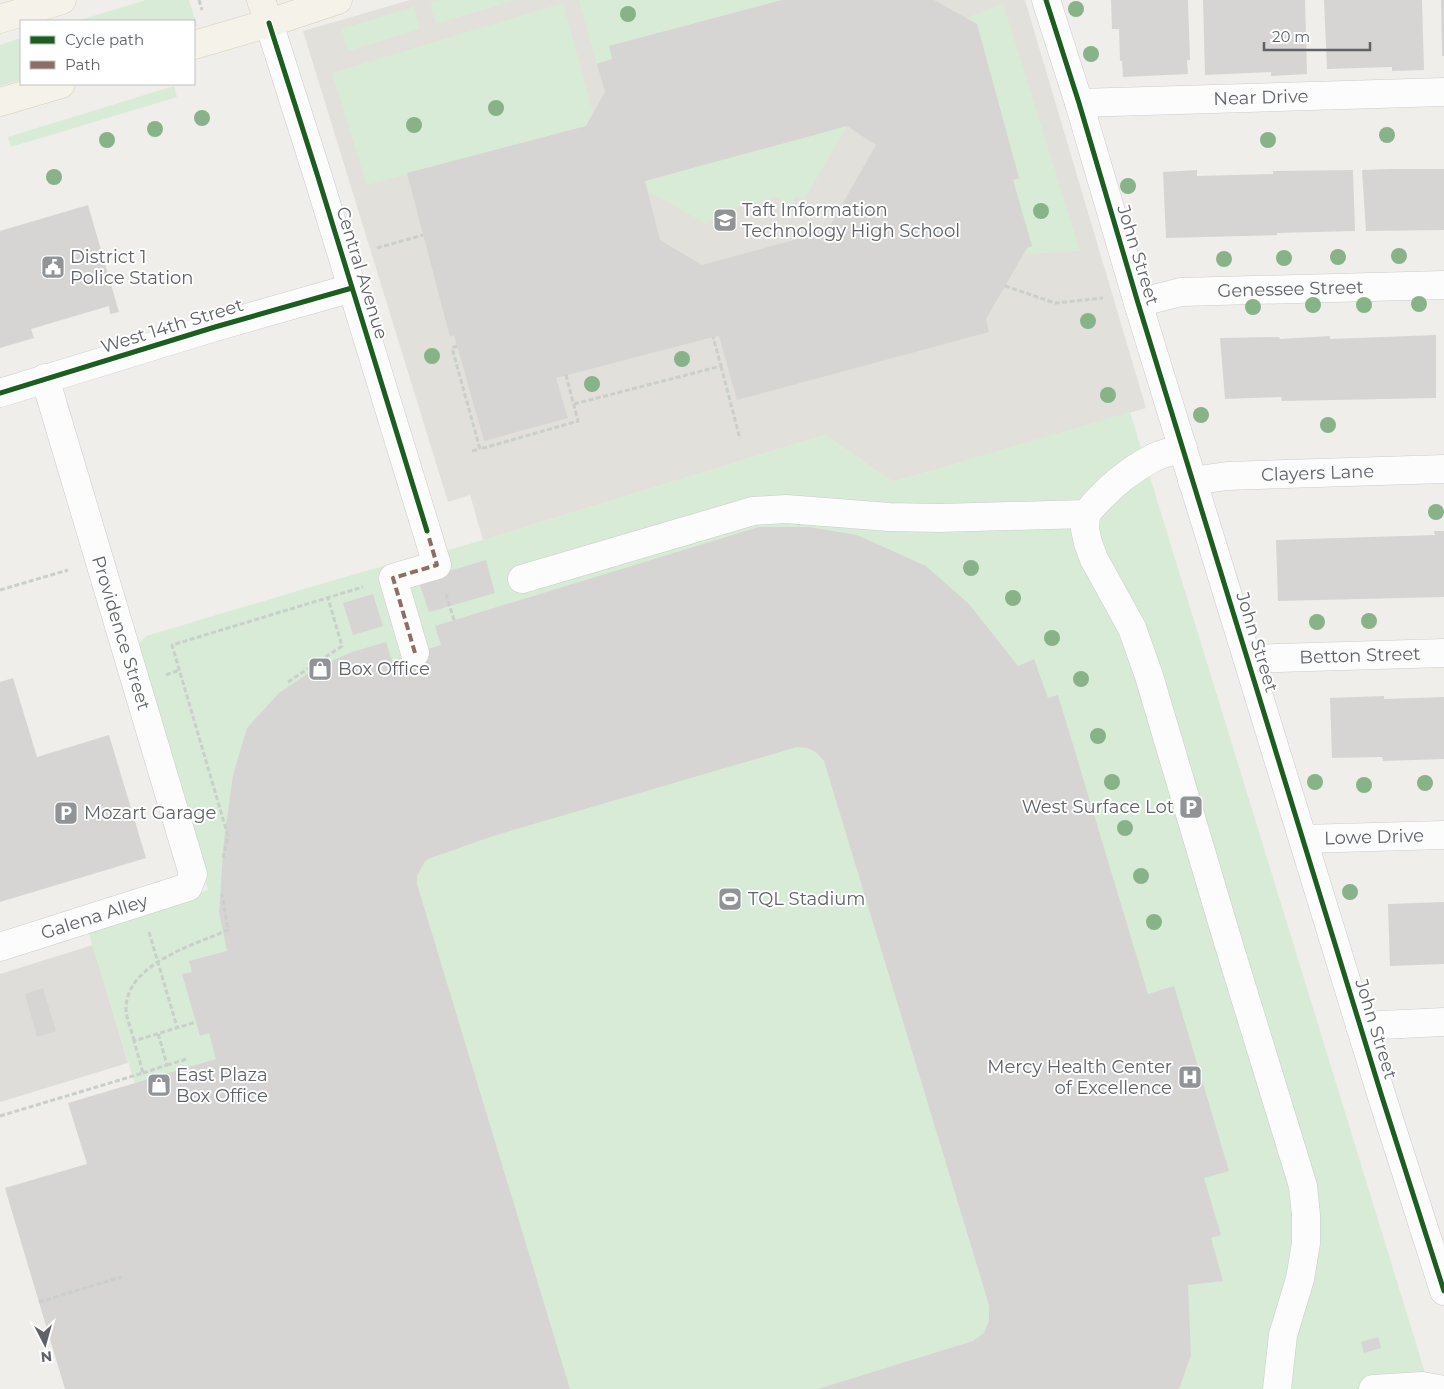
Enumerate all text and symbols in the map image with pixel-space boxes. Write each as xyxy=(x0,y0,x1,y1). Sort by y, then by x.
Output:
legend xyxy=(20,20,195,85)
scale bar xyxy=(1264,20,1370,52)
text: 20 m xyxy=(1272,27,1310,46)
text: Cycle path xyxy=(65,30,144,49)
text: Path xyxy=(65,55,101,74)
street label: Near Drive xyxy=(1213,85,1309,110)
place label: Taft Information Technology High School xyxy=(742,199,960,242)
street label: John Street xyxy=(1112,201,1164,308)
street label: Central Avenue xyxy=(331,204,393,342)
school or university icon: Taft Information Technology High School xyxy=(712,207,738,233)
place label: District 1 Police Station xyxy=(70,246,193,289)
public building icon: District 1 Police Station xyxy=(40,254,66,280)
street label: Genessee Street xyxy=(1217,276,1364,302)
street label: West 14th Street xyxy=(98,294,246,358)
street label: Clayers Lane xyxy=(1261,460,1375,486)
street label: Providence Street xyxy=(87,553,155,713)
street label: John Street xyxy=(1231,588,1283,695)
street label: Betton Street xyxy=(1299,643,1421,668)
shop icon: Box Office xyxy=(307,656,333,682)
place label: Box Office xyxy=(338,658,430,680)
parking icon: West Surface Lot xyxy=(1178,794,1204,820)
place label: West Surface Lot xyxy=(1022,796,1174,818)
parking icon: Mozart Garage xyxy=(53,800,79,826)
place label: Mozart Garage xyxy=(84,802,217,824)
street label: Lowe Drive xyxy=(1324,825,1424,849)
sports icon: TQL Stadium xyxy=(717,886,743,912)
place label: TQL Stadium xyxy=(748,888,865,910)
street label: Galena Alley xyxy=(38,889,151,944)
street label: John Street xyxy=(1350,975,1402,1082)
place label: Mercy Health Center of Excellence xyxy=(987,1056,1172,1099)
place label: East Plaza Box Office xyxy=(176,1064,268,1107)
hospital icon: Mercy Health Center of Excellence xyxy=(1177,1064,1203,1090)
shop icon: East Plaza Box Office xyxy=(146,1072,172,1098)
north arrow xyxy=(20,1319,70,1369)
text: N xyxy=(40,1347,53,1366)

